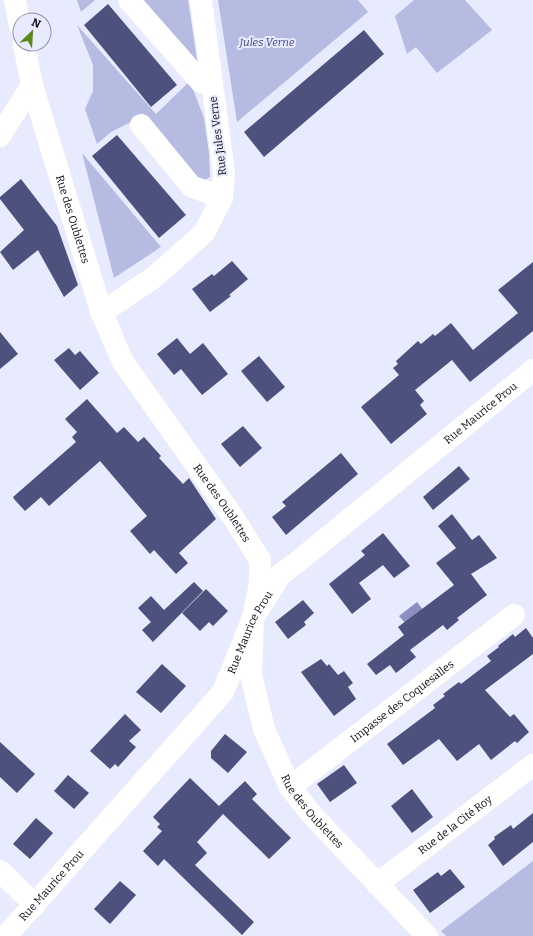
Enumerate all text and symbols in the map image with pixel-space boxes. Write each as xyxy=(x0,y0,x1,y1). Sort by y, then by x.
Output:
north arrow xyxy=(12,12,52,52)
text: N xyxy=(29,16,43,31)
park label: Jules Verne xyxy=(238,36,295,49)
street label: Rue Jules Verne xyxy=(207,96,229,176)
street label: Rue des Oublettes xyxy=(53,173,93,265)
street label: Rue Maurice Prou xyxy=(441,379,520,446)
street label: Rue des Oublettes xyxy=(191,461,254,544)
street label: Rue Maurice Prou xyxy=(225,588,275,676)
street label: Impasse des Coquesalles xyxy=(347,657,456,745)
street label: Rue des Oublettes xyxy=(279,772,346,851)
street label: Rue de la Cité Roy xyxy=(416,792,494,857)
street label: Rue Maurice Prou xyxy=(16,847,86,923)

